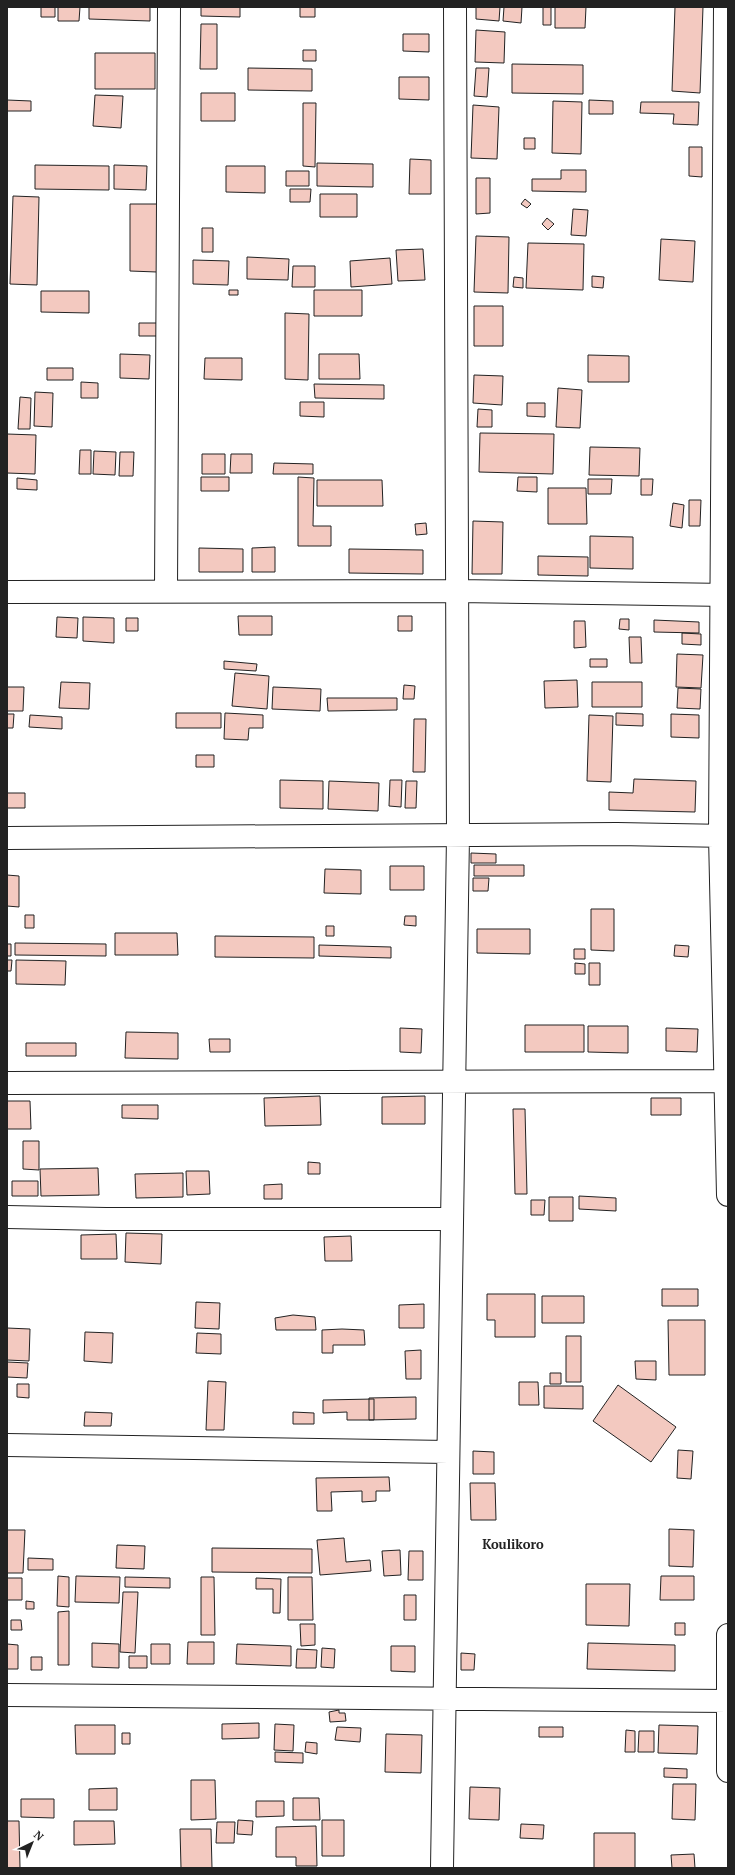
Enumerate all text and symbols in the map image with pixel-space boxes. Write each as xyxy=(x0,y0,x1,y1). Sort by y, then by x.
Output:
district label: Koulikoro xyxy=(482,1535,544,1553)
north arrow xyxy=(12,1823,52,1863)
text: N xyxy=(31,1828,47,1844)

